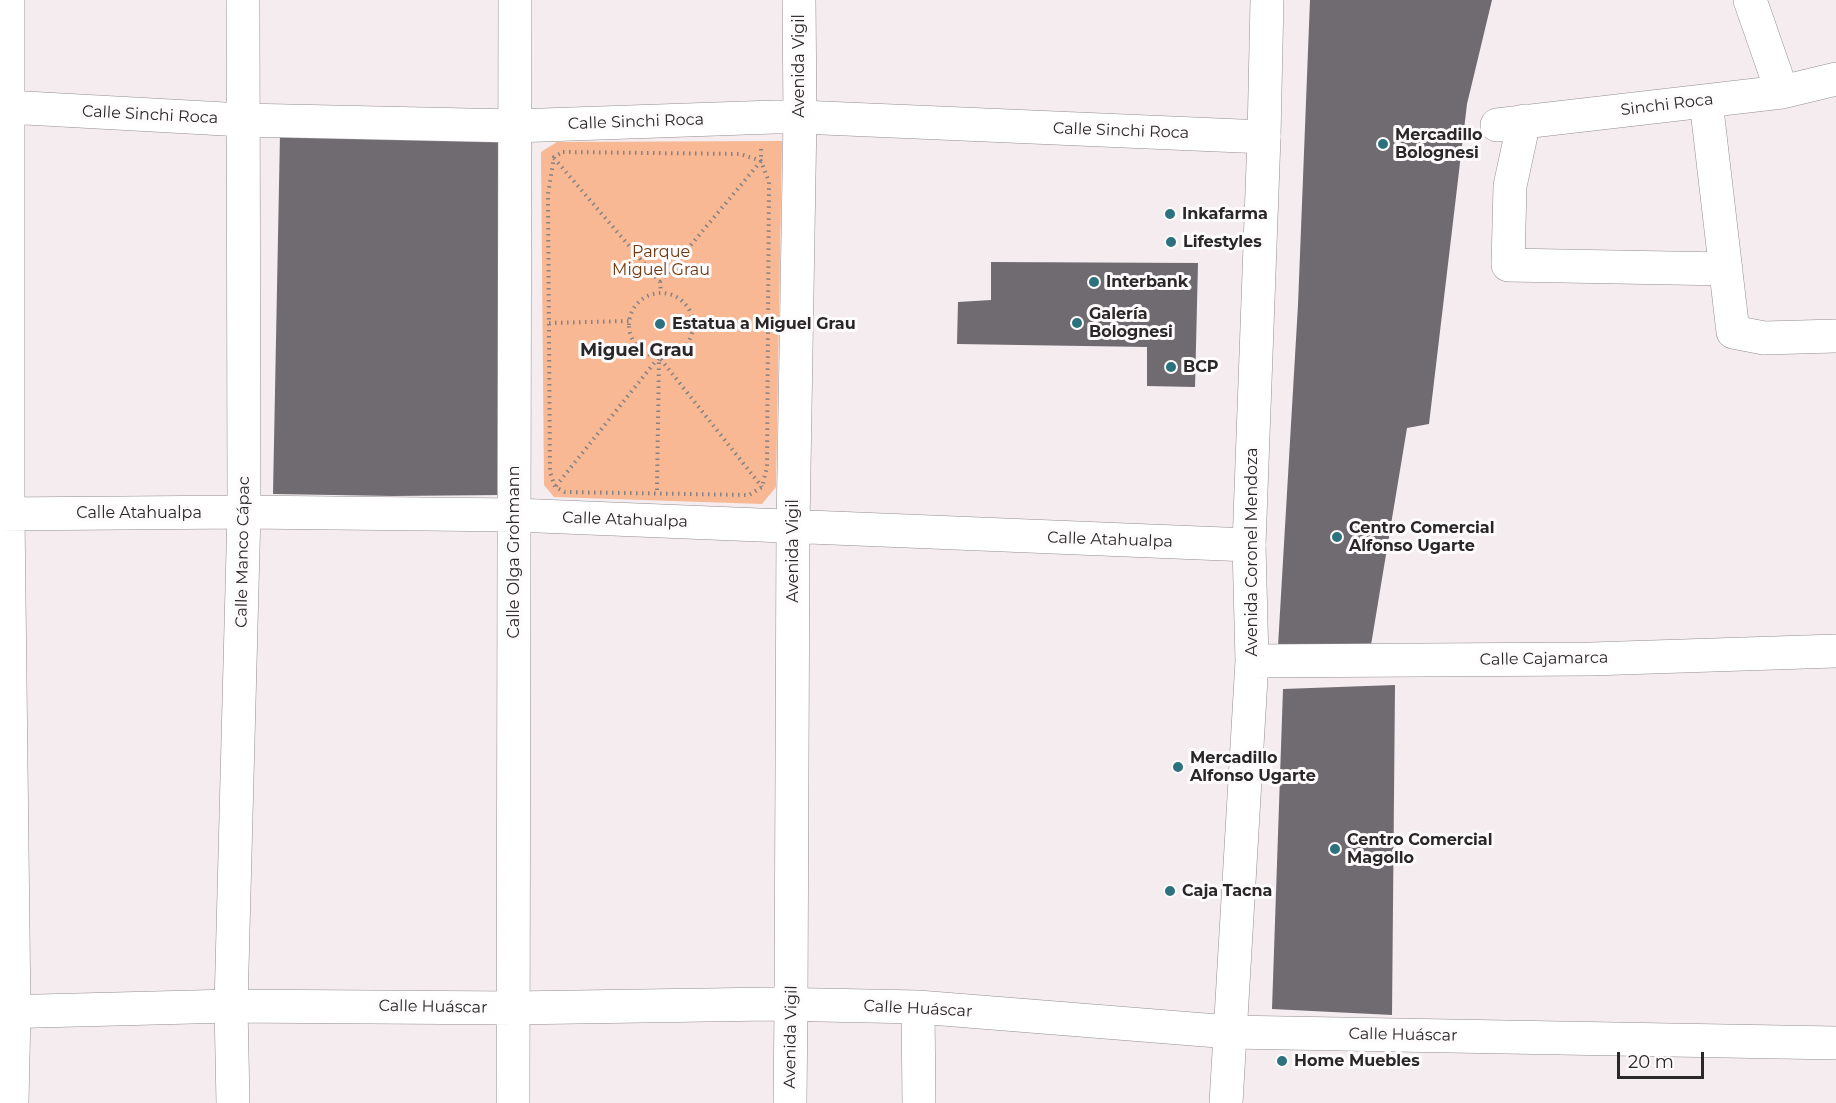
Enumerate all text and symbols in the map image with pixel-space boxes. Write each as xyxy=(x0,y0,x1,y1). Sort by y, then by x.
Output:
street label: Avenida Vigil xyxy=(789,14,809,118)
street label: Sinchi Roca xyxy=(1620,90,1714,120)
street label: Calle Sinchi Roca xyxy=(81,102,219,128)
street label: Calle Sinchi Roca xyxy=(568,110,704,134)
street label: Calle Sinchi Roca xyxy=(1053,119,1189,143)
place label: Mercadillo Bolognesi xyxy=(1395,125,1483,163)
marker: Mercadillo Bolognesi xyxy=(1376,137,1390,151)
place label: Inkafarma xyxy=(1182,204,1268,224)
marker: Inkafarma xyxy=(1163,207,1177,221)
place label: Lifestyles xyxy=(1183,232,1262,252)
marker: Lifestyles xyxy=(1164,235,1178,249)
park label: Parque Miguel Grau xyxy=(612,242,710,280)
place label: Interbank xyxy=(1106,272,1188,292)
marker: Interbank xyxy=(1087,275,1101,289)
place label: Galería Bolognesi xyxy=(1089,304,1173,342)
place label: Estatua a Miguel Grau xyxy=(672,314,856,334)
marker: Galería Bolognesi xyxy=(1070,316,1084,330)
marker: Estatua a Miguel Grau xyxy=(653,317,667,331)
district label: Miguel Grau xyxy=(580,340,694,362)
place label: BCP xyxy=(1183,357,1219,377)
marker: BCP xyxy=(1164,360,1178,374)
street label: Avenida Coronel Mendoza xyxy=(1242,447,1262,657)
street label: Calle Olga Grohmann xyxy=(504,466,524,638)
street label: Calle Manco Cápac xyxy=(232,476,254,628)
street label: Avenida Vigil xyxy=(783,499,803,603)
street label: Calle Atahualpa xyxy=(76,503,202,523)
street label: Calle Atahualpa xyxy=(562,508,688,532)
place label: Centro Comercial Alfonso Ugarte xyxy=(1349,518,1495,556)
street label: Calle Atahualpa xyxy=(1047,528,1173,552)
marker: Centro Comercial Alfonso Ugarte xyxy=(1330,530,1344,544)
street label: Calle Cajamarca xyxy=(1479,648,1609,670)
place label: Mercadillo Alfonso Ugarte xyxy=(1190,748,1316,786)
marker: Mercadillo Alfonso Ugarte xyxy=(1171,760,1185,774)
place label: Centro Comercial Magollo xyxy=(1347,830,1493,868)
marker: Centro Comercial Magollo xyxy=(1328,842,1342,856)
place label: Caja Tacna xyxy=(1182,881,1272,901)
marker: Caja Tacna xyxy=(1163,884,1177,898)
street label: Avenida Vigil xyxy=(780,985,802,1089)
street label: Calle Huáscar xyxy=(378,996,488,1018)
street label: Calle Huáscar xyxy=(863,997,973,1021)
street label: Calle Huáscar xyxy=(1348,1024,1458,1046)
scale bar xyxy=(1620,1040,1707,1078)
place label: Home Muebles xyxy=(1294,1051,1420,1071)
text: 20 m xyxy=(1628,1051,1674,1073)
marker: Home Muebles xyxy=(1275,1054,1289,1068)

